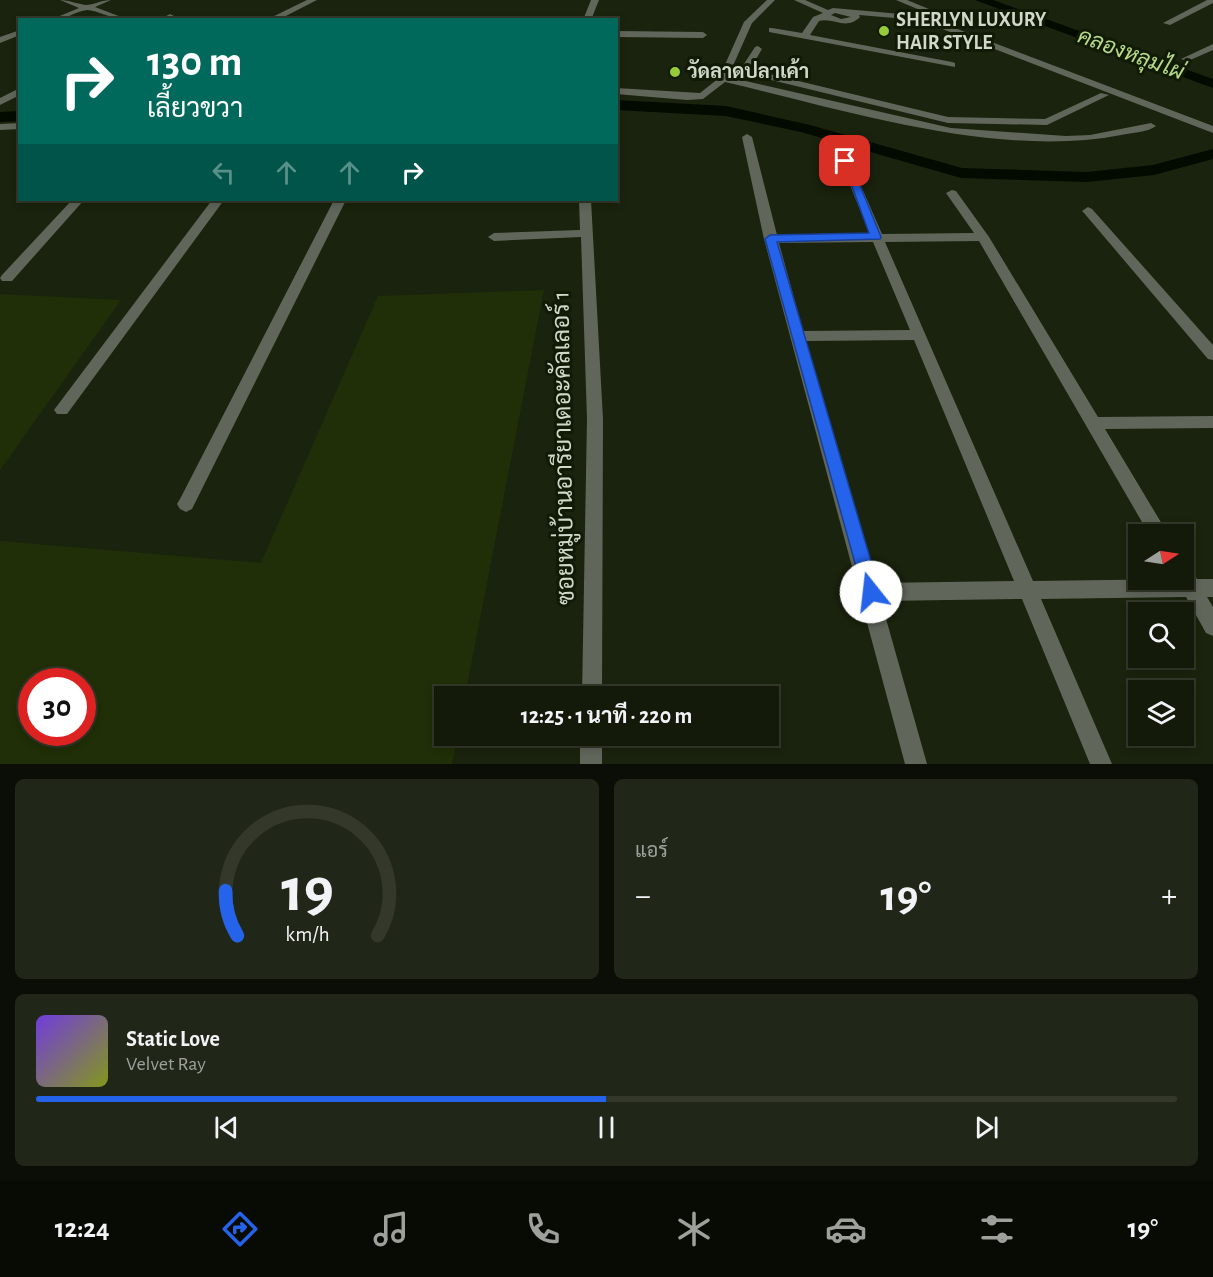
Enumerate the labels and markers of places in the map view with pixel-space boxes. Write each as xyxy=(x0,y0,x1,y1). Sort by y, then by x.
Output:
place label: SHERLYN LUXURY HAIR STYLE xyxy=(896,10,1047,53)
marker: SHERLYN LUXURY HAIR STYLE xyxy=(877,24,891,38)
place label: วัดลาดปลาเค้า xyxy=(687,58,809,82)
marker: วัดลาดปลาเค้า xyxy=(668,65,682,79)
pin xyxy=(819,135,870,186)

